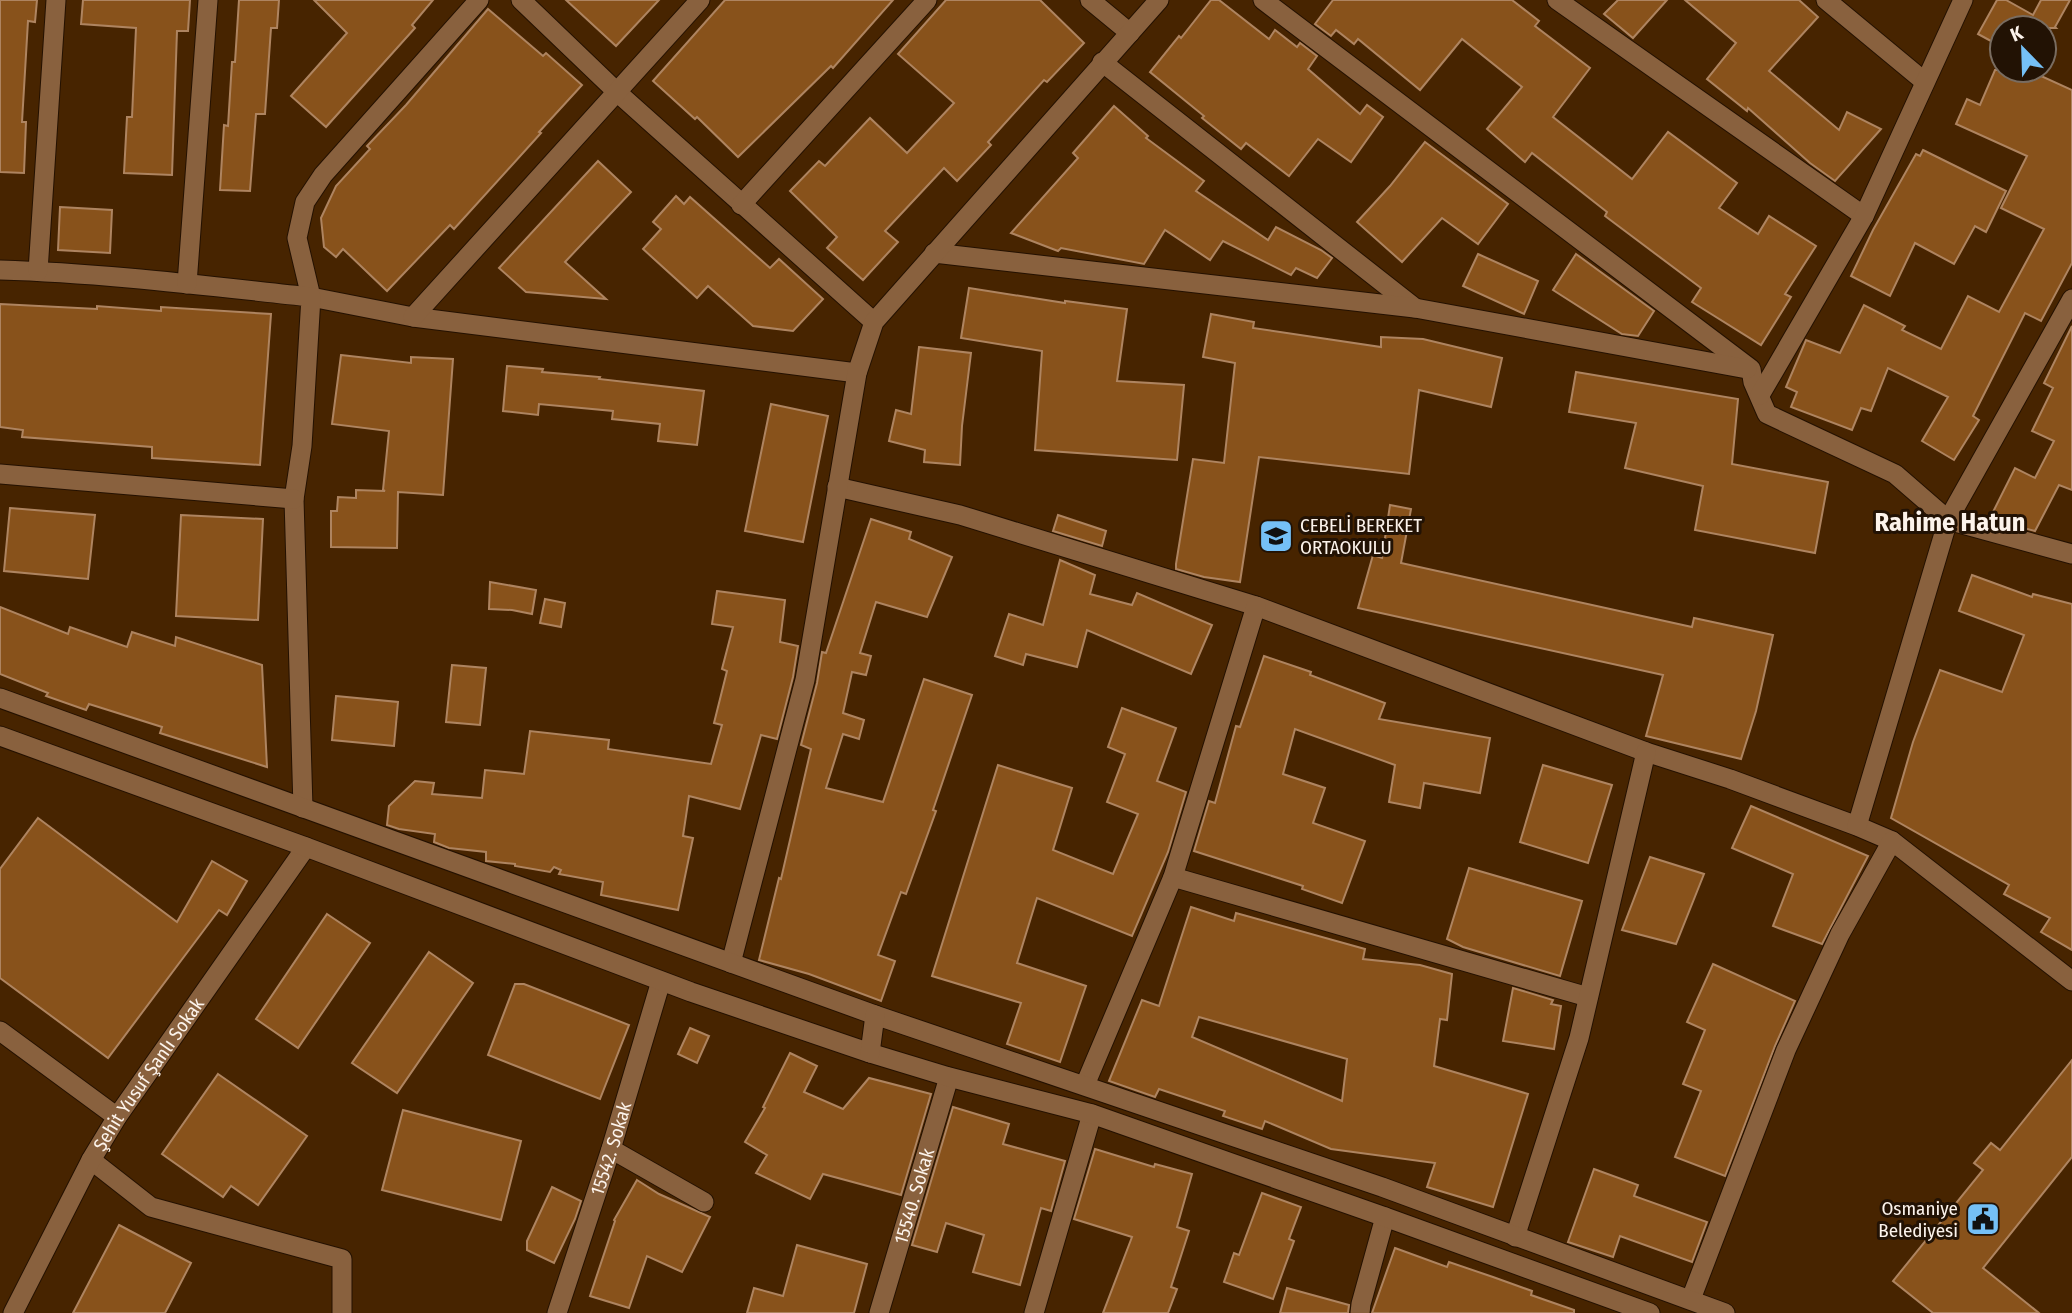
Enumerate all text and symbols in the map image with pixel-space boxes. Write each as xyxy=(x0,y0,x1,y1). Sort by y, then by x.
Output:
north arrow xyxy=(1988,14,2058,84)
text: K xyxy=(2007,21,2027,47)
district label: Rahime Hatun xyxy=(1875,507,2025,538)
place label: CEBELİ BEREKET ORTAOKULU xyxy=(1300,514,1422,559)
school or university icon: CEBELİ BEREKET ORTAOKULU xyxy=(1257,517,1295,555)
street label: Şehit Yusuf Şanlı Sokak xyxy=(88,993,209,1155)
street label: 15542. Sokak xyxy=(585,1099,636,1198)
street label: 15540. Sokak xyxy=(889,1145,939,1247)
place label: Osmaniye Belediyesi xyxy=(1878,1197,1958,1242)
public building icon: Osmaniye Belediyesi xyxy=(1964,1200,2002,1238)

